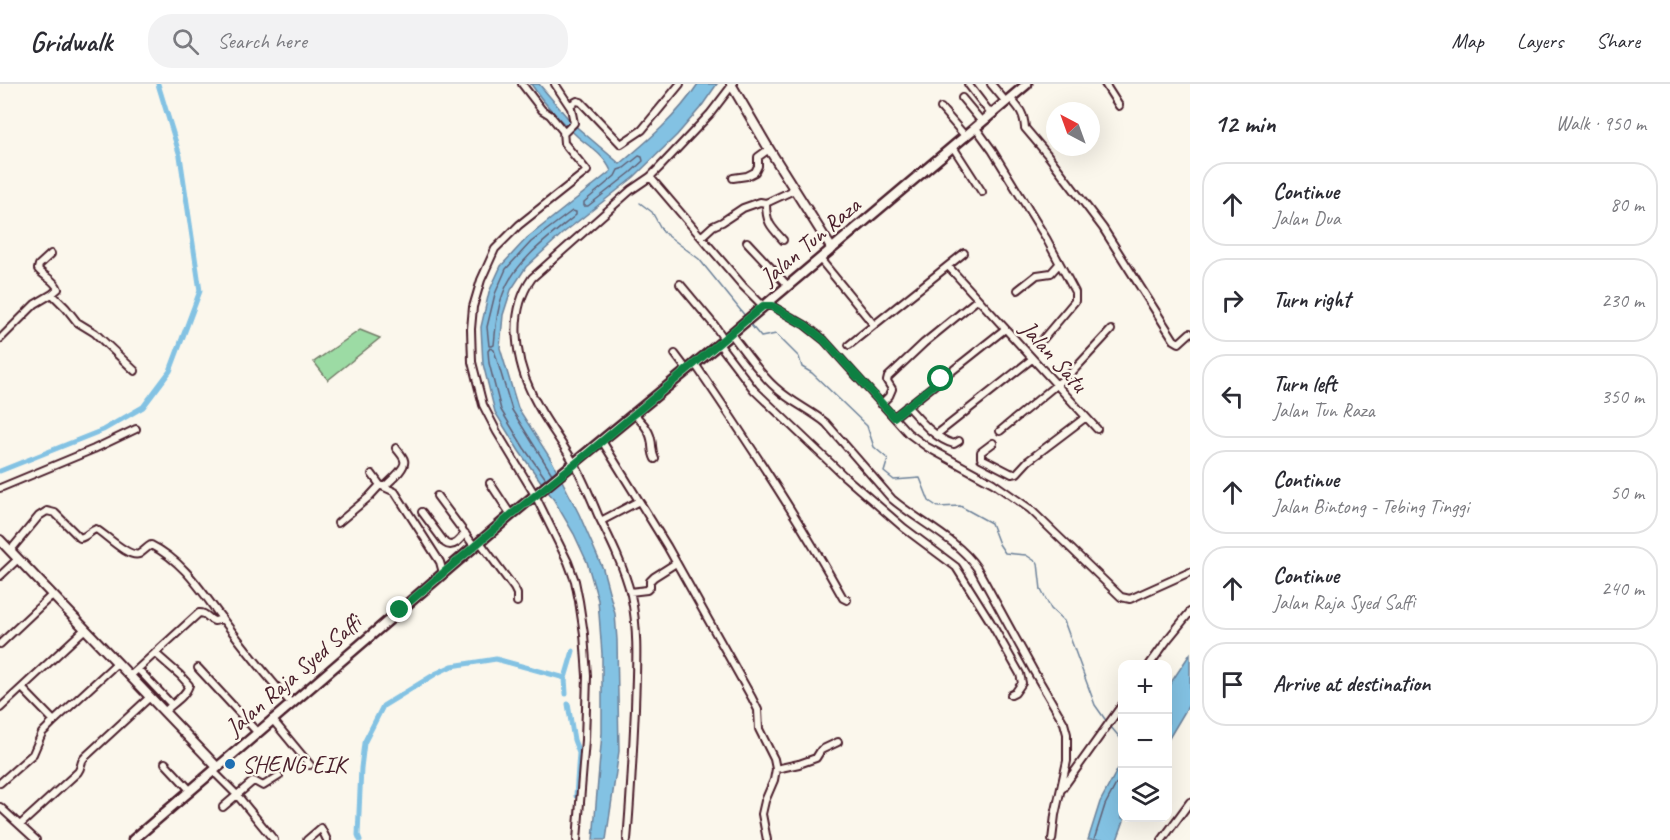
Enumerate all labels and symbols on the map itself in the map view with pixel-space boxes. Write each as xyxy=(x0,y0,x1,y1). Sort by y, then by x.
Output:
north arrow xyxy=(1046,102,1100,156)
street label: Jalan Tun Raza xyxy=(753,189,867,292)
street label: Jalan Satu xyxy=(1013,313,1095,400)
route start xyxy=(927,365,953,391)
route end xyxy=(386,596,412,622)
street label: Jalan Raja Syed Saffi xyxy=(218,606,369,743)
place label: SHENG EIK xyxy=(242,749,350,779)
marker: SHENG EIK xyxy=(223,757,237,771)

